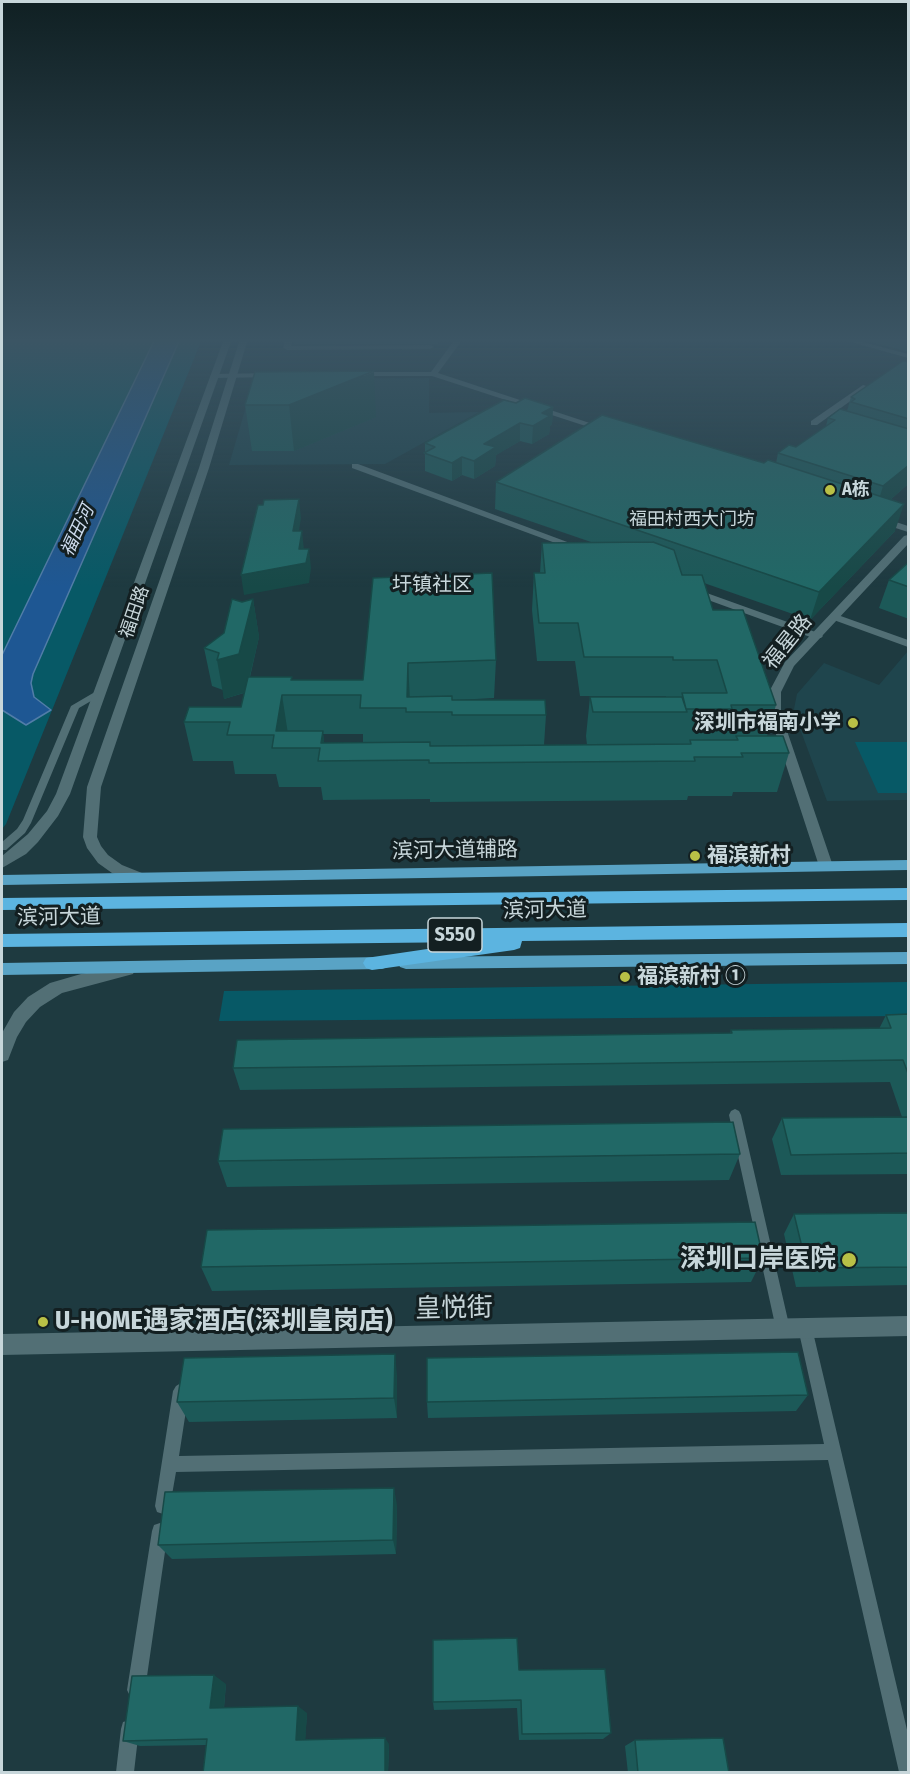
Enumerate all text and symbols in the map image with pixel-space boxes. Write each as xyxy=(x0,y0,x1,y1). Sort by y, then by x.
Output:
place label: A栋 xyxy=(842,479,870,501)
marker: A栋 xyxy=(823,483,837,497)
water label: 福田河 xyxy=(57,502,99,560)
district label: 福田村西大门坊 xyxy=(629,509,755,531)
district label: 圩镇社区 xyxy=(392,573,472,597)
street label: 福田路 xyxy=(116,583,154,641)
street label: 福星路 xyxy=(758,610,818,674)
place label: 深圳市福南小学 xyxy=(694,710,841,736)
marker: 深圳市福南小学 xyxy=(846,716,860,730)
street label: 滨河大道辅路 xyxy=(392,837,518,865)
place label: 福滨新村 xyxy=(707,843,791,869)
marker: 福滨新村 xyxy=(688,849,702,863)
street label: 滨河大道 xyxy=(503,898,587,924)
street label: 滨河大道 xyxy=(17,905,101,931)
road number: S550 xyxy=(428,918,482,952)
place label: 福滨新村 ① xyxy=(637,964,746,990)
marker: 福滨新村 ① xyxy=(618,970,632,984)
place label: 深圳口岸医院 xyxy=(680,1244,836,1276)
marker: 深圳口岸医院 xyxy=(840,1251,858,1269)
street label: 皇悦街 xyxy=(415,1293,493,1325)
place label: U-HOME遇家酒店(深圳皇岗店) xyxy=(55,1306,392,1338)
marker: U-HOME遇家酒店(深圳皇岗店) xyxy=(36,1315,50,1329)

